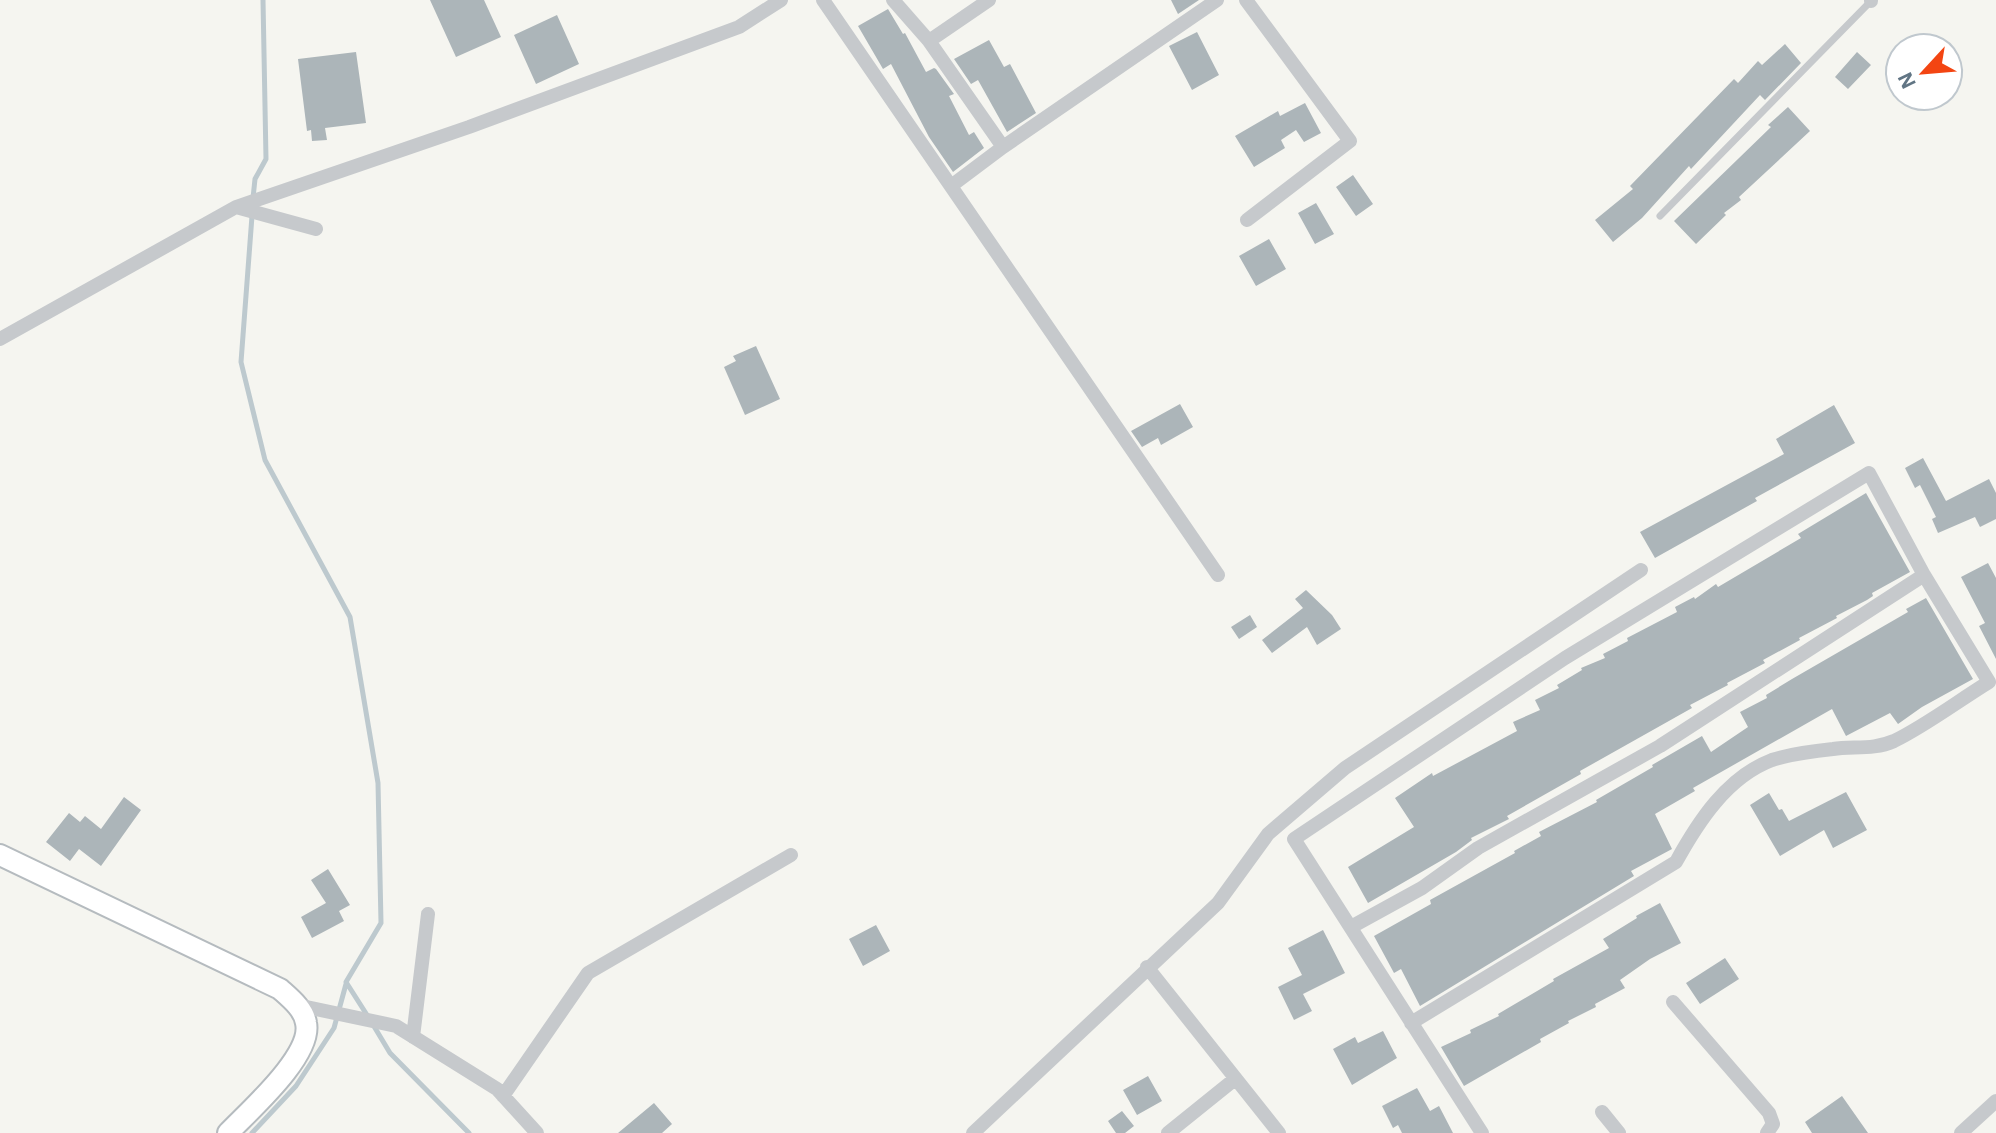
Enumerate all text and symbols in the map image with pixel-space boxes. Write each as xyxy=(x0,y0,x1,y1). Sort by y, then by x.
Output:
north arrow xyxy=(1884,32,1964,112)
text: N xyxy=(1894,69,1920,92)

